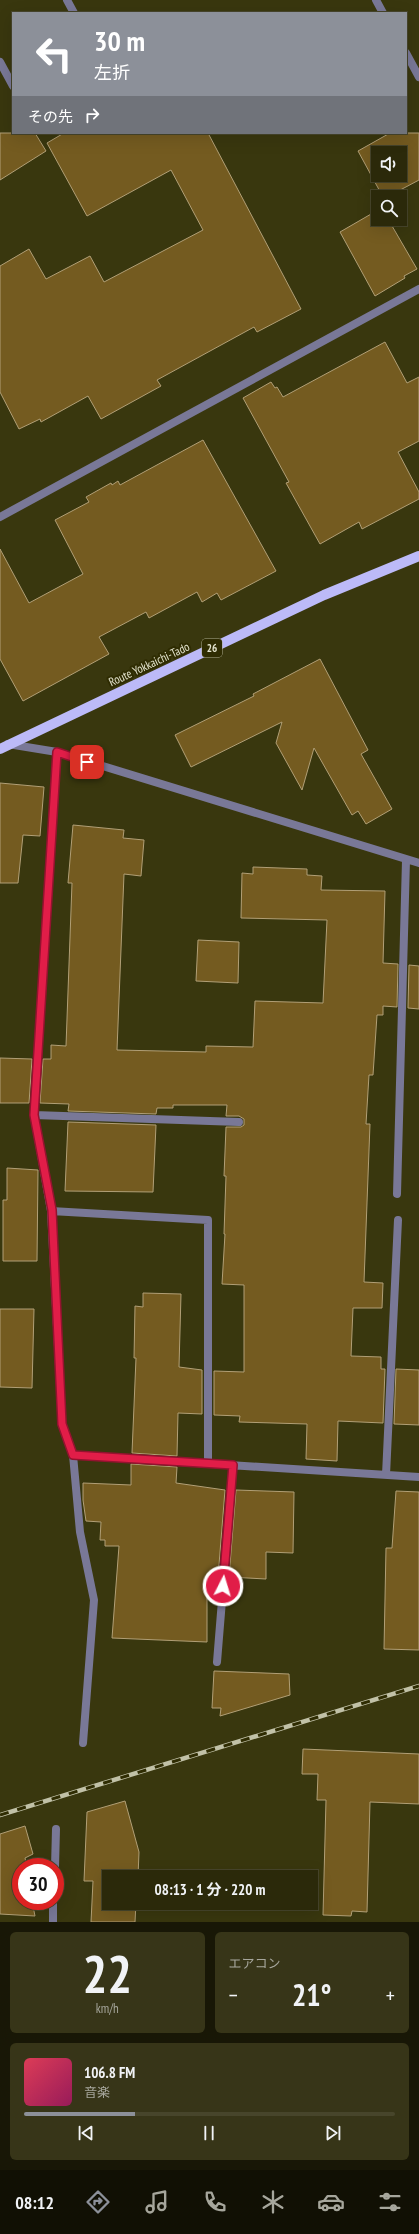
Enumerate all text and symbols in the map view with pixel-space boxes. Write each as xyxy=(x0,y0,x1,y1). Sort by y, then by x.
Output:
text: 30 m xyxy=(94,22,145,59)
icon: left xyxy=(28,28,80,80)
text: 左折 xyxy=(94,61,130,84)
icon: right xyxy=(81,104,103,126)
text: その先 xyxy=(28,107,73,126)
map controls xyxy=(371,146,407,226)
button: sound xyxy=(371,146,407,182)
button: search xyxy=(371,190,407,226)
street label: Route Yokkaichi-Tado xyxy=(106,639,192,689)
road number: 26 xyxy=(202,639,222,657)
pin xyxy=(70,745,104,779)
icon: arrive xyxy=(76,751,98,773)
position arrow xyxy=(202,1565,244,1607)
speed limit sign: 30 xyxy=(12,1858,64,1910)
text: 08:13 · 1 分 · 220 m xyxy=(155,1880,265,1899)
text: 22 xyxy=(82,1940,132,2007)
text: エアコン xyxy=(229,1955,281,1972)
text: 21° xyxy=(292,1975,332,2014)
text: − xyxy=(229,1981,238,2009)
text: + xyxy=(386,1981,395,2009)
text: km/h xyxy=(96,2000,119,2017)
text: 106.8 FM xyxy=(84,2063,135,2082)
text: 音楽 xyxy=(84,2084,110,2101)
icon: previous xyxy=(75,2122,97,2144)
icon: pause xyxy=(198,2122,220,2144)
icon: next xyxy=(322,2122,344,2144)
icon: directions xyxy=(84,2188,112,2216)
icon: music xyxy=(143,2188,171,2216)
icon: phone xyxy=(201,2188,229,2216)
icon: climate xyxy=(259,2188,287,2216)
icon: car xyxy=(317,2188,345,2216)
icon: filters xyxy=(376,2188,404,2216)
text: 08:12 xyxy=(15,2191,54,2214)

